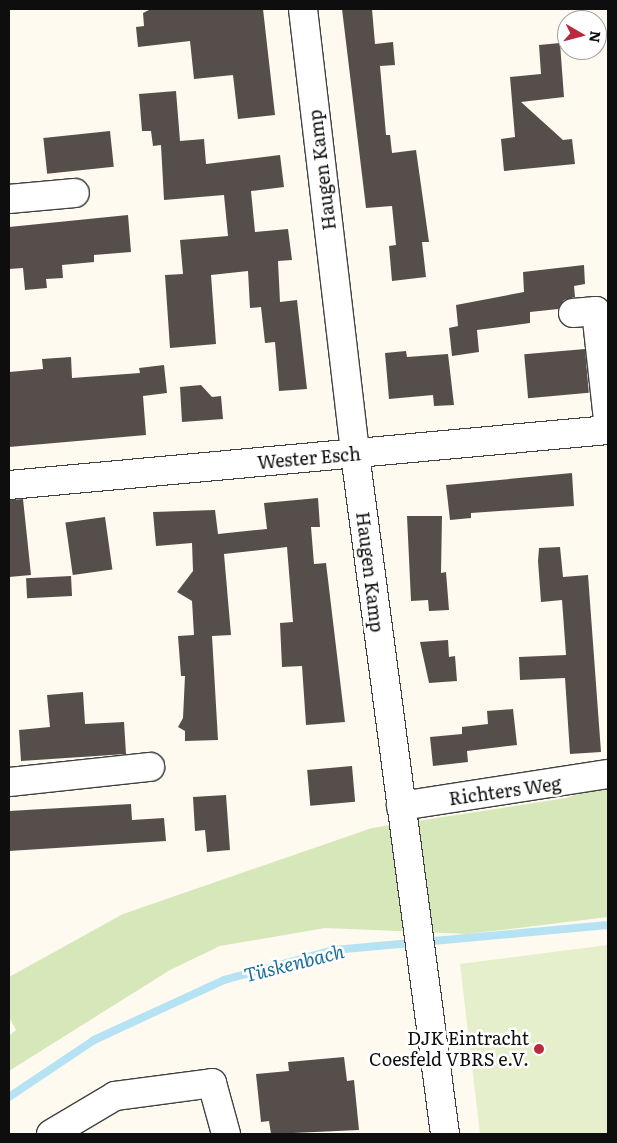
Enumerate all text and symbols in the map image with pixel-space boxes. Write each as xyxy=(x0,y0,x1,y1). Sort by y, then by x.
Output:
north arrow xyxy=(557,10,607,60)
text: N xyxy=(585,30,607,44)
street label: Haugen Kamp xyxy=(304,108,340,232)
street label: Wester Esch xyxy=(256,443,362,473)
street label: Haugen Kamp xyxy=(352,510,388,634)
street label: Richters Weg xyxy=(447,772,563,810)
water label: Tüskenbach xyxy=(242,940,346,986)
place label: DJK Eintracht Coesfeld VBRS e.V. xyxy=(369,1028,529,1070)
marker: DJK Eintracht Coesfeld VBRS e.V. xyxy=(533,1043,545,1055)

